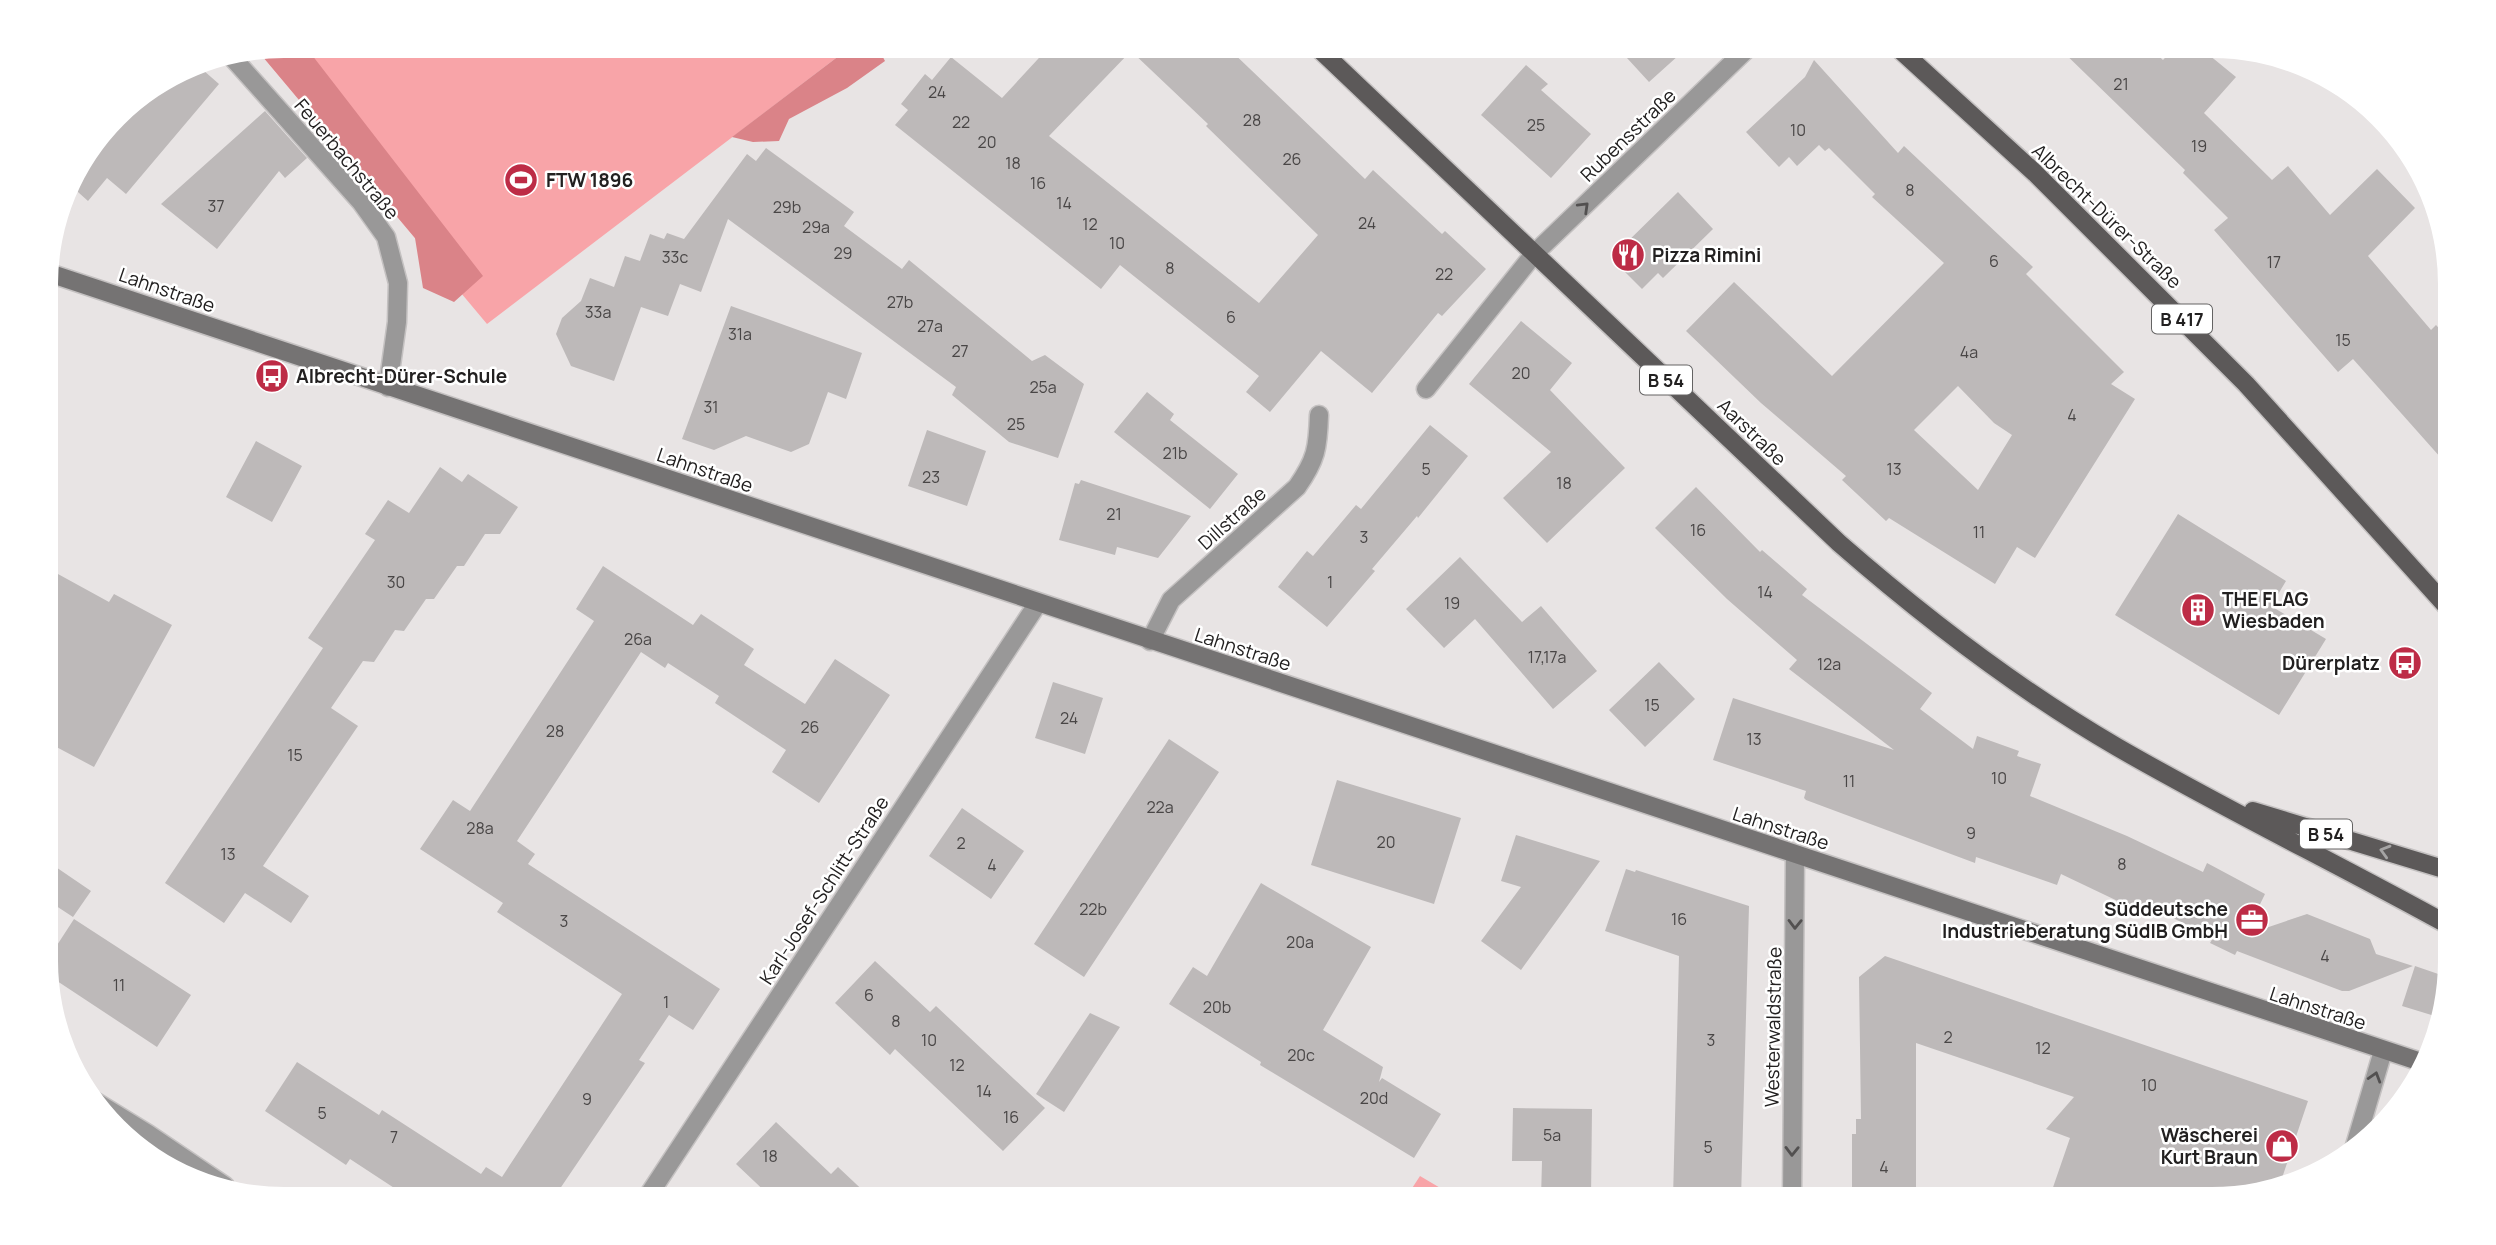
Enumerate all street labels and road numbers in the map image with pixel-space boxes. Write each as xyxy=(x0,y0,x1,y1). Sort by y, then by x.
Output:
street label: Rubensstraße xyxy=(1574,83,1682,187)
street label: Feuerbachstraße xyxy=(289,93,405,225)
street label: Albrecht-Dürer-Straße xyxy=(2027,138,2187,294)
street label: Lahnstraße xyxy=(116,261,218,319)
road number: B 417 xyxy=(2152,304,2212,334)
road number: B 54 xyxy=(1640,366,1692,394)
street label: Aarstraße xyxy=(1712,393,1792,471)
street label: Lahnstraße xyxy=(654,441,756,499)
street label: Dillstraße xyxy=(1192,481,1272,555)
street label: Lahnstraße xyxy=(1191,621,1295,677)
street label: Karl-Josef-Schlitt-Straße xyxy=(753,791,895,989)
street label: Lahnstraße xyxy=(1729,800,1833,856)
road number: B 54 xyxy=(2300,820,2352,848)
street label: Westerwaldstraße xyxy=(1759,947,1787,1107)
street label: Lahnstraße xyxy=(2266,980,2370,1036)

